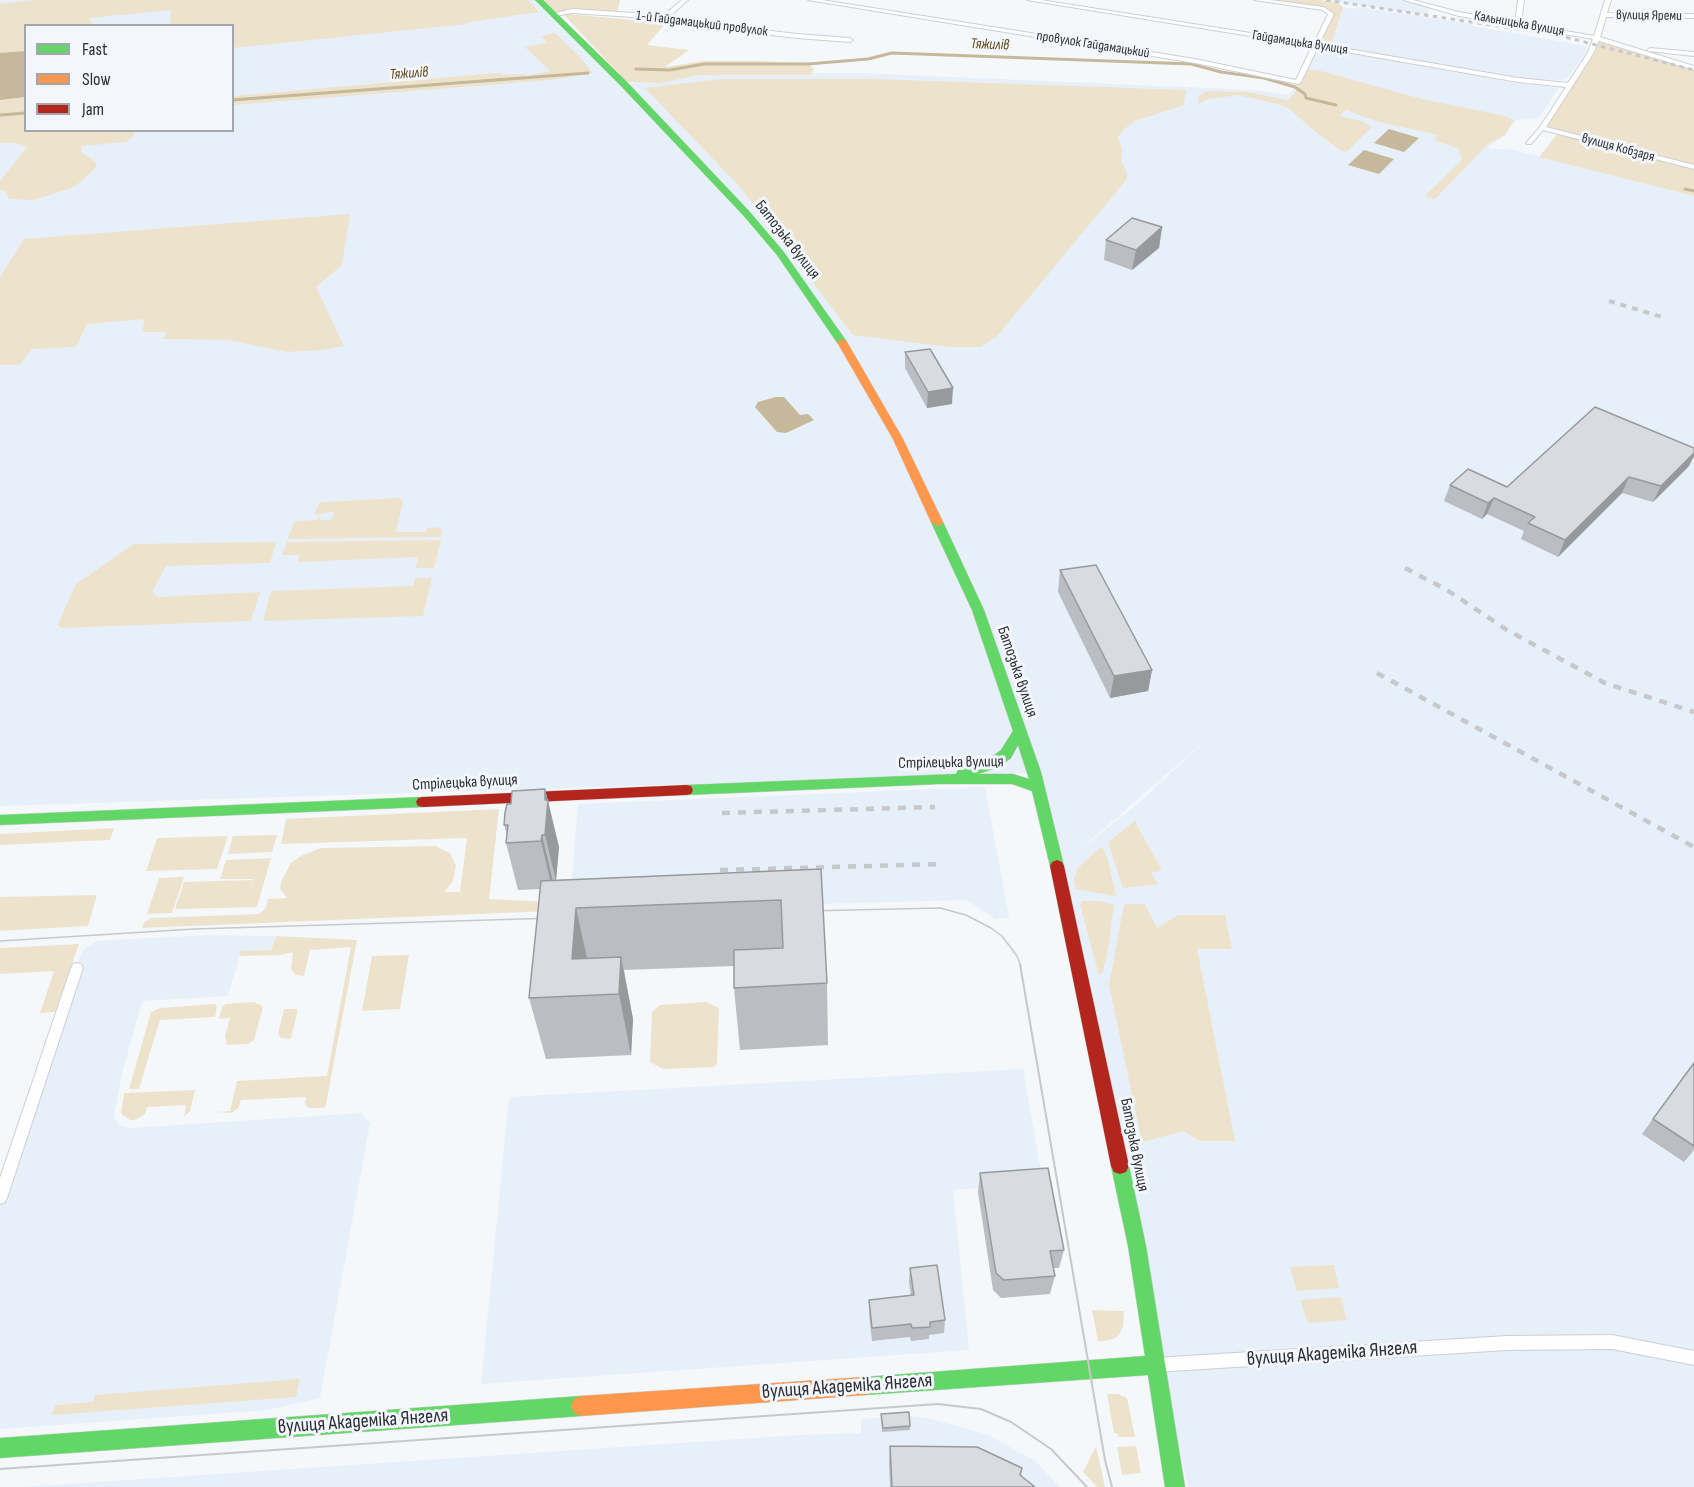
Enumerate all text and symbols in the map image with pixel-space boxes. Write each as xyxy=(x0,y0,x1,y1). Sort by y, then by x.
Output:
street label: вулиця Яреми xyxy=(1616,7,1682,25)
street label: 1-й Гайдамацький провулок xyxy=(635,8,769,40)
street label: Кальницька вулиця xyxy=(1473,8,1565,40)
legend xyxy=(24,24,234,132)
street label: Гайдамацька вулиця xyxy=(1251,27,1349,59)
street label: провулок Гайдамацький xyxy=(1035,28,1151,62)
water label: Тяжилів xyxy=(970,35,1010,55)
text: Fast xyxy=(82,39,107,60)
water label: Тяжилів xyxy=(389,64,429,84)
text: Slow xyxy=(82,69,111,90)
text: Jam xyxy=(82,99,104,120)
street label: вулиця Кобзаря xyxy=(1580,130,1656,166)
street label: Батозька вулиця xyxy=(750,197,824,283)
street label: Батозька вулиця xyxy=(993,624,1041,720)
street label: Стрілецька вулиця xyxy=(898,752,1004,774)
street label: Стрілецька вулиця xyxy=(412,771,518,795)
street label: Батозька вулиця xyxy=(1116,1097,1152,1193)
street label: вулиця Академіка Янгеля xyxy=(1246,1336,1418,1372)
street label: вулиця Академіка Янгеля xyxy=(761,1369,933,1405)
street label: вулиця Академіка Янгеля xyxy=(277,1404,449,1440)

